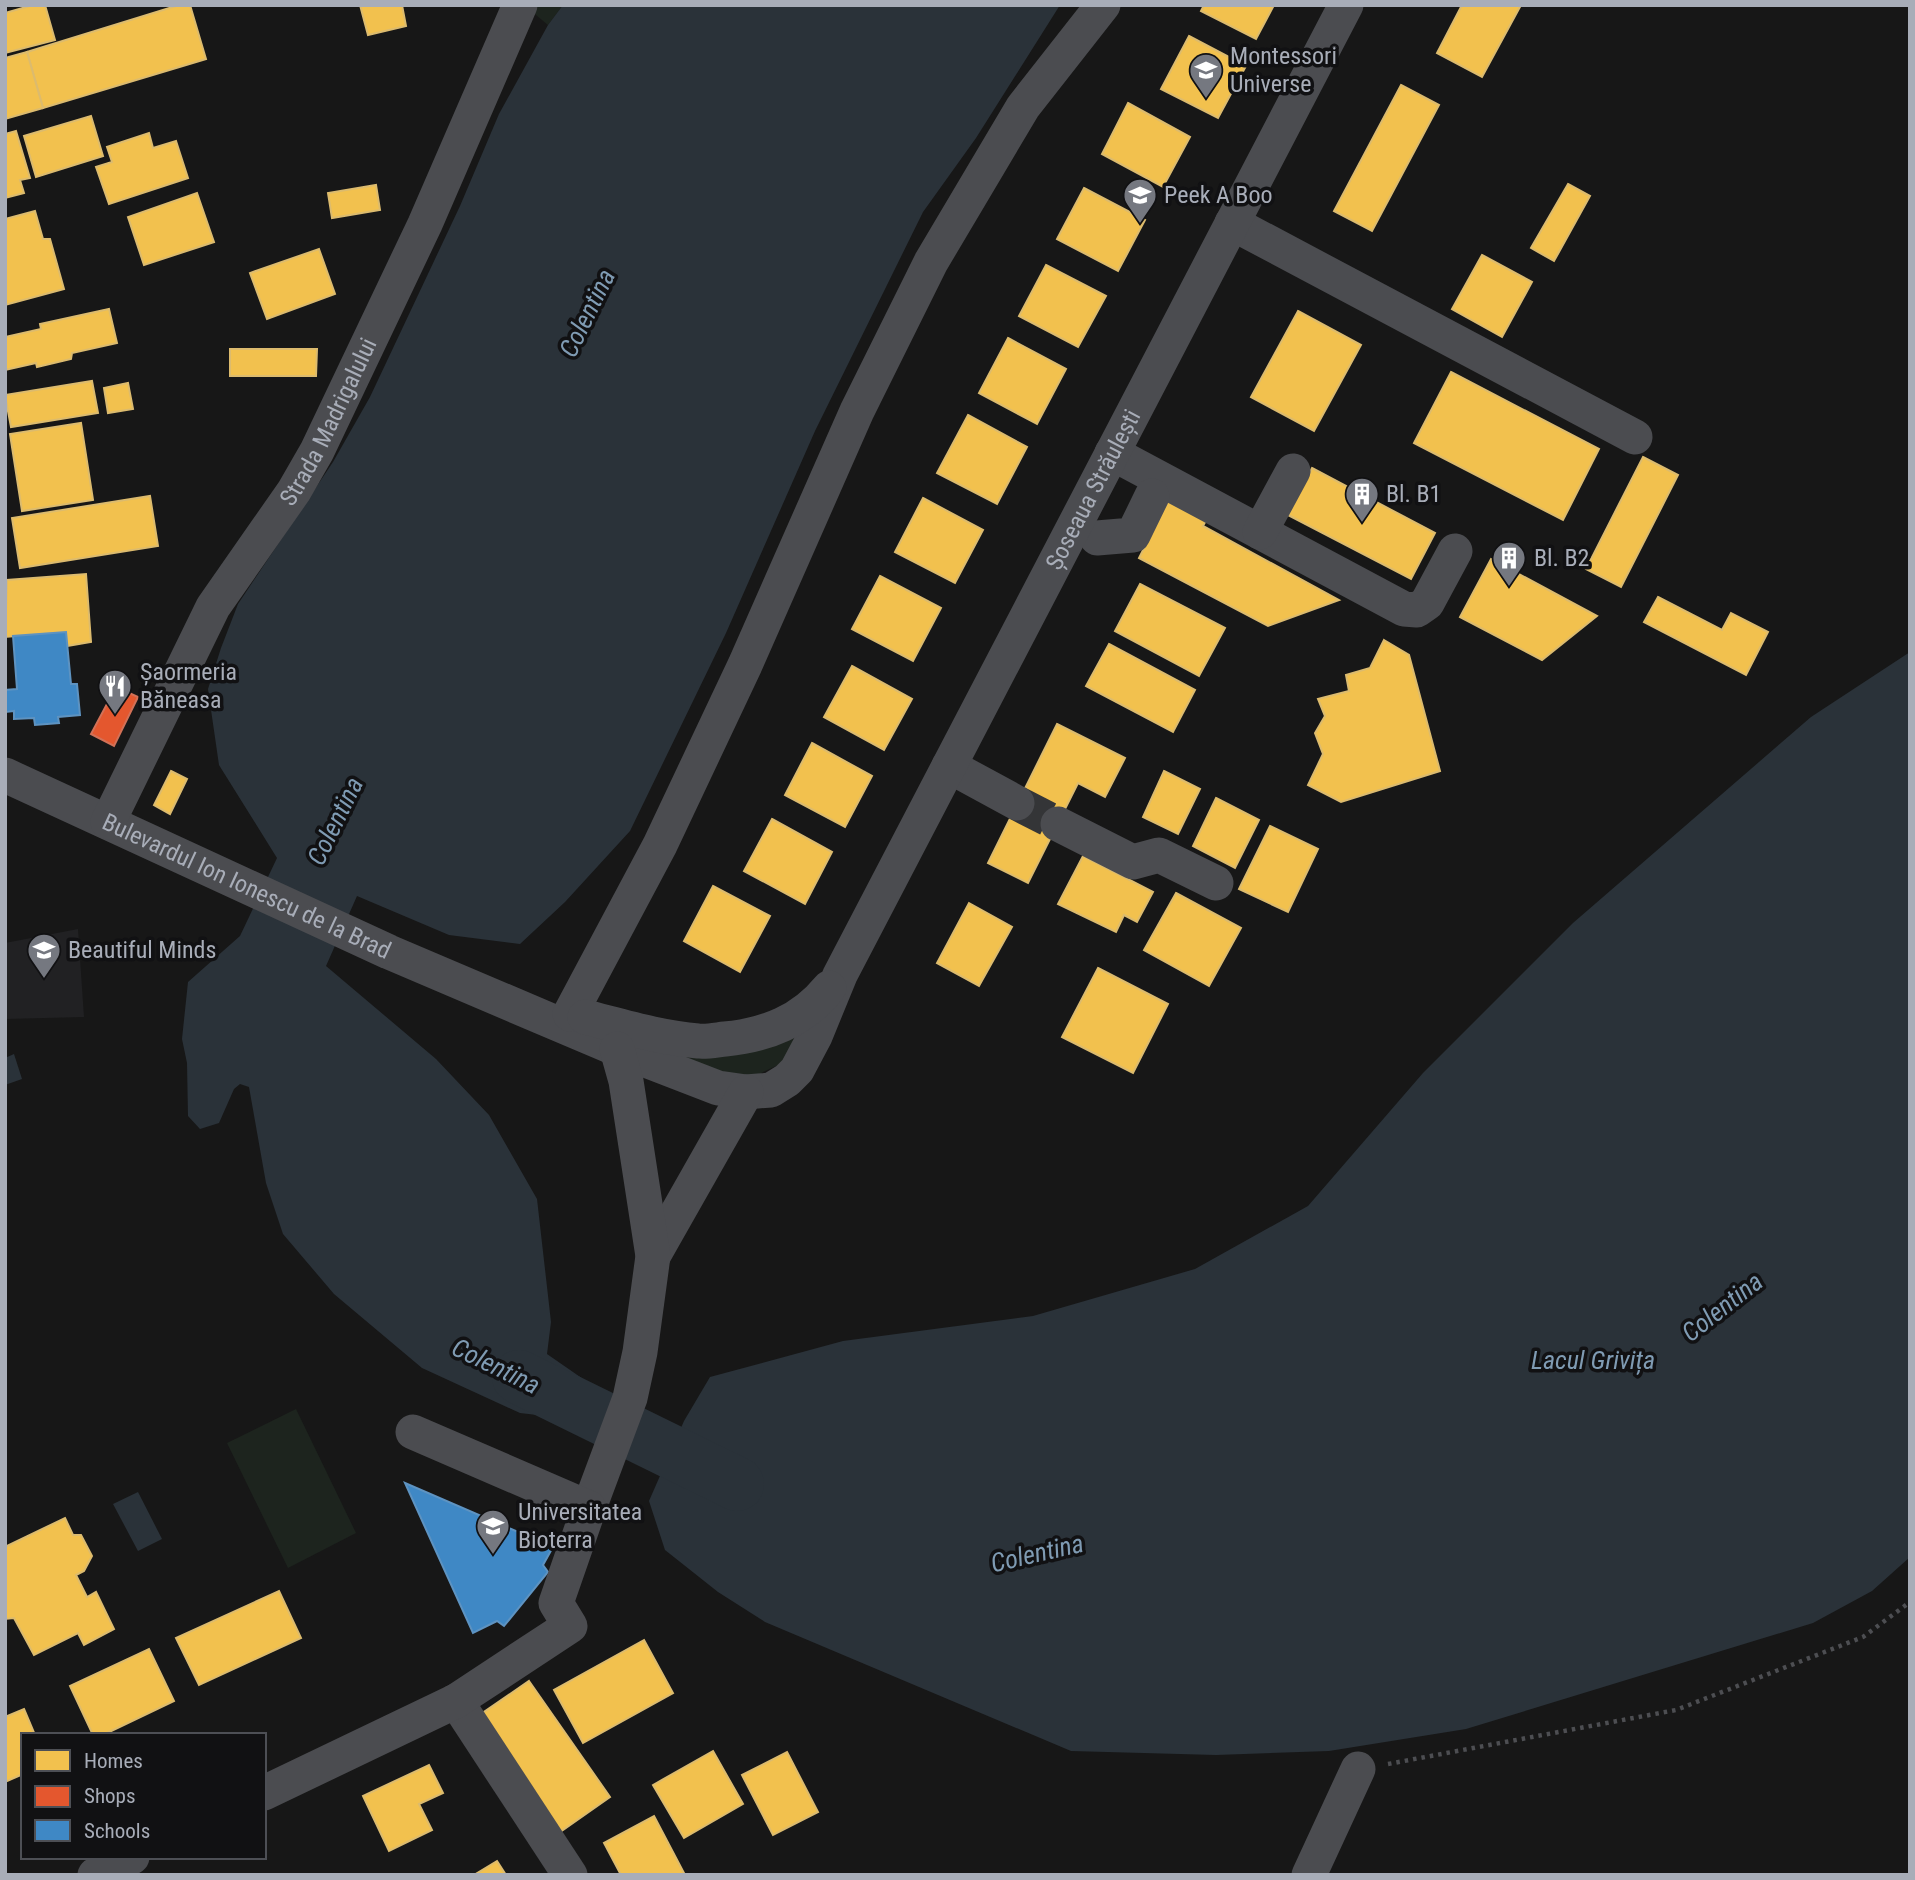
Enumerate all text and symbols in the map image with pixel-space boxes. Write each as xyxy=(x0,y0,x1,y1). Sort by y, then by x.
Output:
place label: Montessori Universe xyxy=(1230,42,1337,98)
school or university icon: Montessori Universe xyxy=(1187,51,1225,100)
school or university icon: Peek A Boo xyxy=(1121,176,1159,225)
place label: Peek A Boo xyxy=(1164,181,1273,209)
water label: Colentina xyxy=(553,264,621,362)
street label: Strada Madrigalului xyxy=(274,334,383,511)
street label: Șoseaua Străulești xyxy=(1040,405,1146,575)
building icon: Bl. B1 xyxy=(1343,475,1381,524)
place label: Bl. B1 xyxy=(1386,480,1441,508)
building icon: Bl. B2 xyxy=(1490,539,1528,588)
place label: Bl. B2 xyxy=(1534,544,1589,572)
place label: Șaormeria Băneasa xyxy=(140,658,237,714)
restaurant icon: Șaormeria Băneasa xyxy=(96,667,134,716)
water label: Colentina xyxy=(301,772,369,870)
street label: Bulevardul Ion Ionescu de la Brad xyxy=(98,808,395,965)
school or university icon: Beautiful Minds xyxy=(25,931,63,980)
place label: Beautiful Minds xyxy=(68,936,216,964)
water label: Colentina xyxy=(1676,1266,1768,1348)
water label: Colentina xyxy=(447,1332,545,1400)
water label: Lacul Grivița xyxy=(1531,1345,1655,1376)
place label: Universitatea Bioterra xyxy=(518,1498,642,1554)
school or university icon: Universitatea Bioterra xyxy=(474,1507,512,1556)
water label: Colentina xyxy=(988,1528,1086,1578)
legend xyxy=(21,1733,266,1859)
text: Homes xyxy=(84,1749,143,1773)
text: Shops xyxy=(84,1784,136,1808)
text: Schools xyxy=(84,1819,150,1843)

